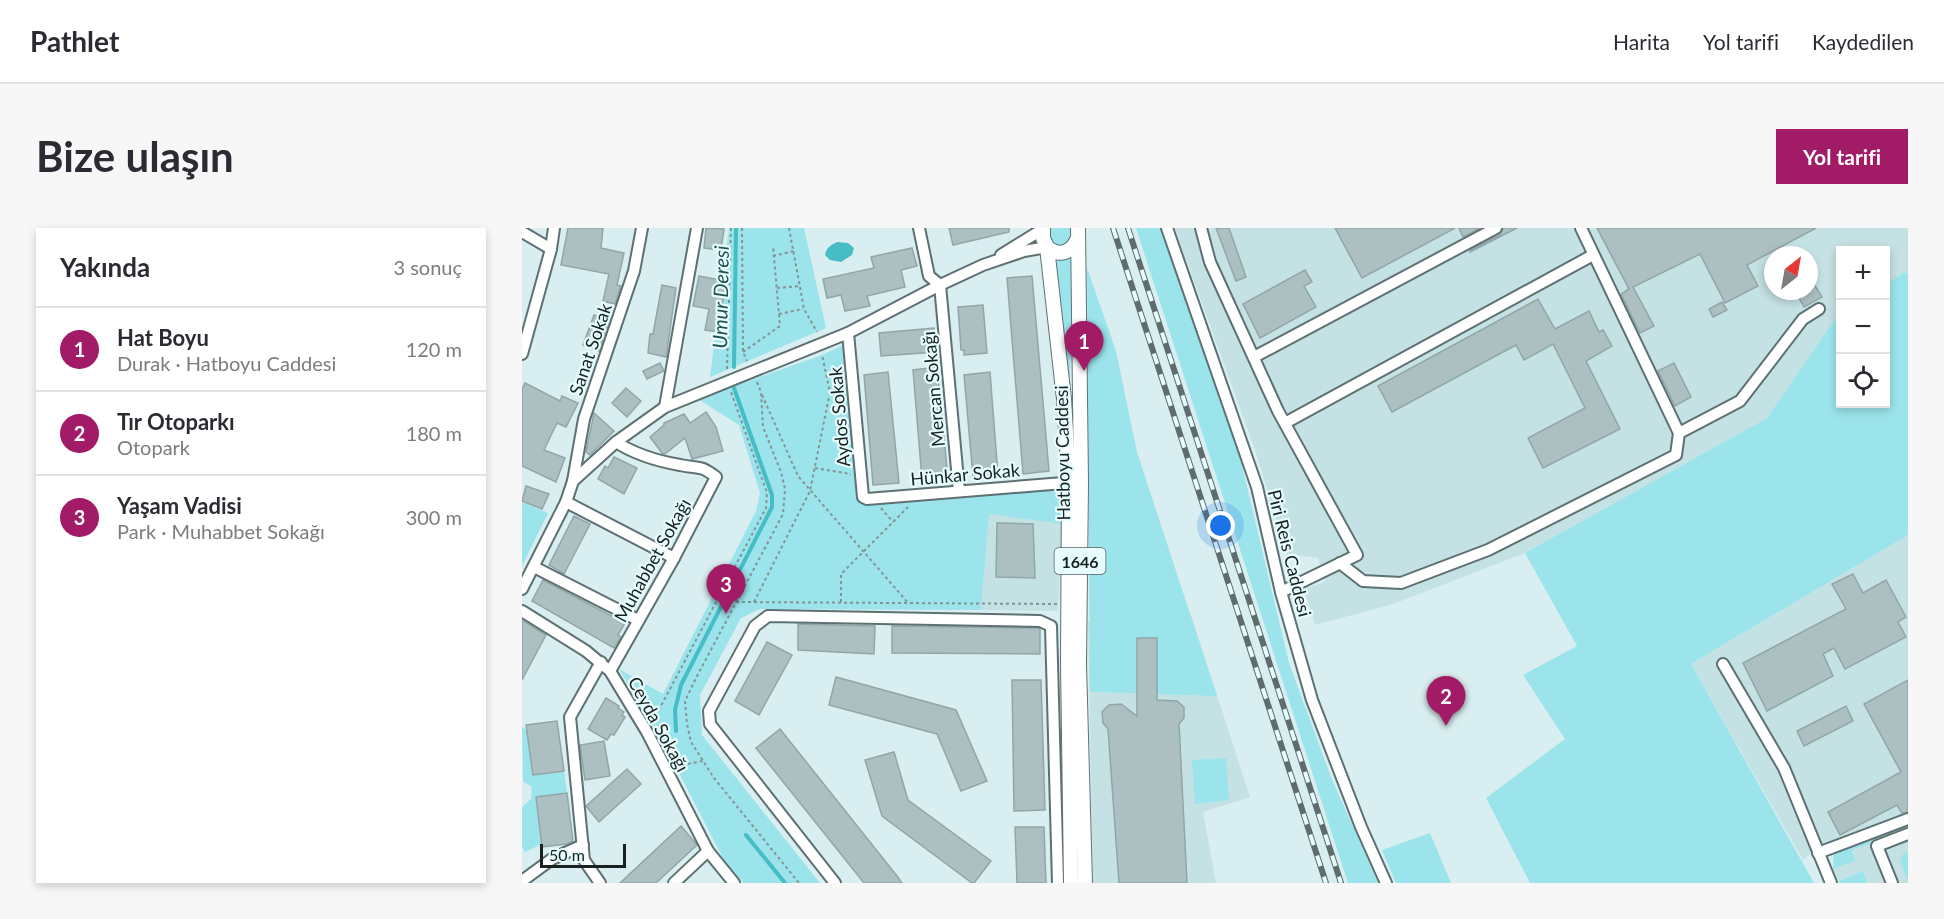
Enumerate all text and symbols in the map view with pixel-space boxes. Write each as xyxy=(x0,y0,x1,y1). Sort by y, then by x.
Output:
text: Pathlet xyxy=(30,24,119,58)
text: Harita xyxy=(1613,29,1670,54)
text: Yol tarifi xyxy=(1703,29,1779,54)
text: Kaydedilen xyxy=(1812,29,1914,54)
button: Yol tarifi xyxy=(1776,129,1908,184)
text: Bize ulaşın xyxy=(36,131,234,181)
water label: Umur Deresi xyxy=(707,245,733,349)
north arrow xyxy=(1764,246,1818,300)
map controls xyxy=(1836,246,1890,408)
button: + xyxy=(1836,246,1890,300)
text: Yakında xyxy=(60,251,150,283)
text: 3 sonuç xyxy=(393,255,462,279)
street label: Sanat Sokak xyxy=(564,299,616,398)
button: − xyxy=(1836,300,1890,354)
pin: 1 xyxy=(1064,322,1104,371)
text: Hat Boyu xyxy=(117,324,209,351)
street label: Mercan Sokağı xyxy=(917,330,949,448)
text: 1 xyxy=(74,337,85,361)
text: 120 m xyxy=(406,337,462,361)
text: Durak · Hatboyu Caddesi xyxy=(117,351,336,375)
button: locate xyxy=(1836,354,1890,408)
street label: Aydos Sokak xyxy=(824,365,854,468)
street label: Hatboyu Caddesi xyxy=(1050,385,1074,521)
text: Tır Otoparkı xyxy=(117,408,235,435)
text: 2 xyxy=(74,421,85,445)
text: 180 m xyxy=(406,421,462,445)
text: Otopark xyxy=(117,435,190,459)
street label: Hünkar Sokak xyxy=(909,458,1021,490)
street label: Piri Reis Caddesi xyxy=(1264,487,1316,619)
text: Yaşam Vadisi xyxy=(117,492,242,519)
street label: Muhabbet Sokağı xyxy=(609,494,695,626)
text: 3 xyxy=(74,505,85,529)
text: 300 m xyxy=(406,505,462,529)
your location xyxy=(1206,511,1235,540)
text: Park · Muhabbet Sokağı xyxy=(117,519,325,543)
road number: 1646 xyxy=(1054,548,1106,574)
pin: 3 xyxy=(706,564,746,614)
street label: Ceyda Sokağı xyxy=(624,673,694,775)
pin: 2 xyxy=(1426,676,1466,726)
scale bar xyxy=(540,841,626,868)
text: 50 m xyxy=(549,845,585,864)

